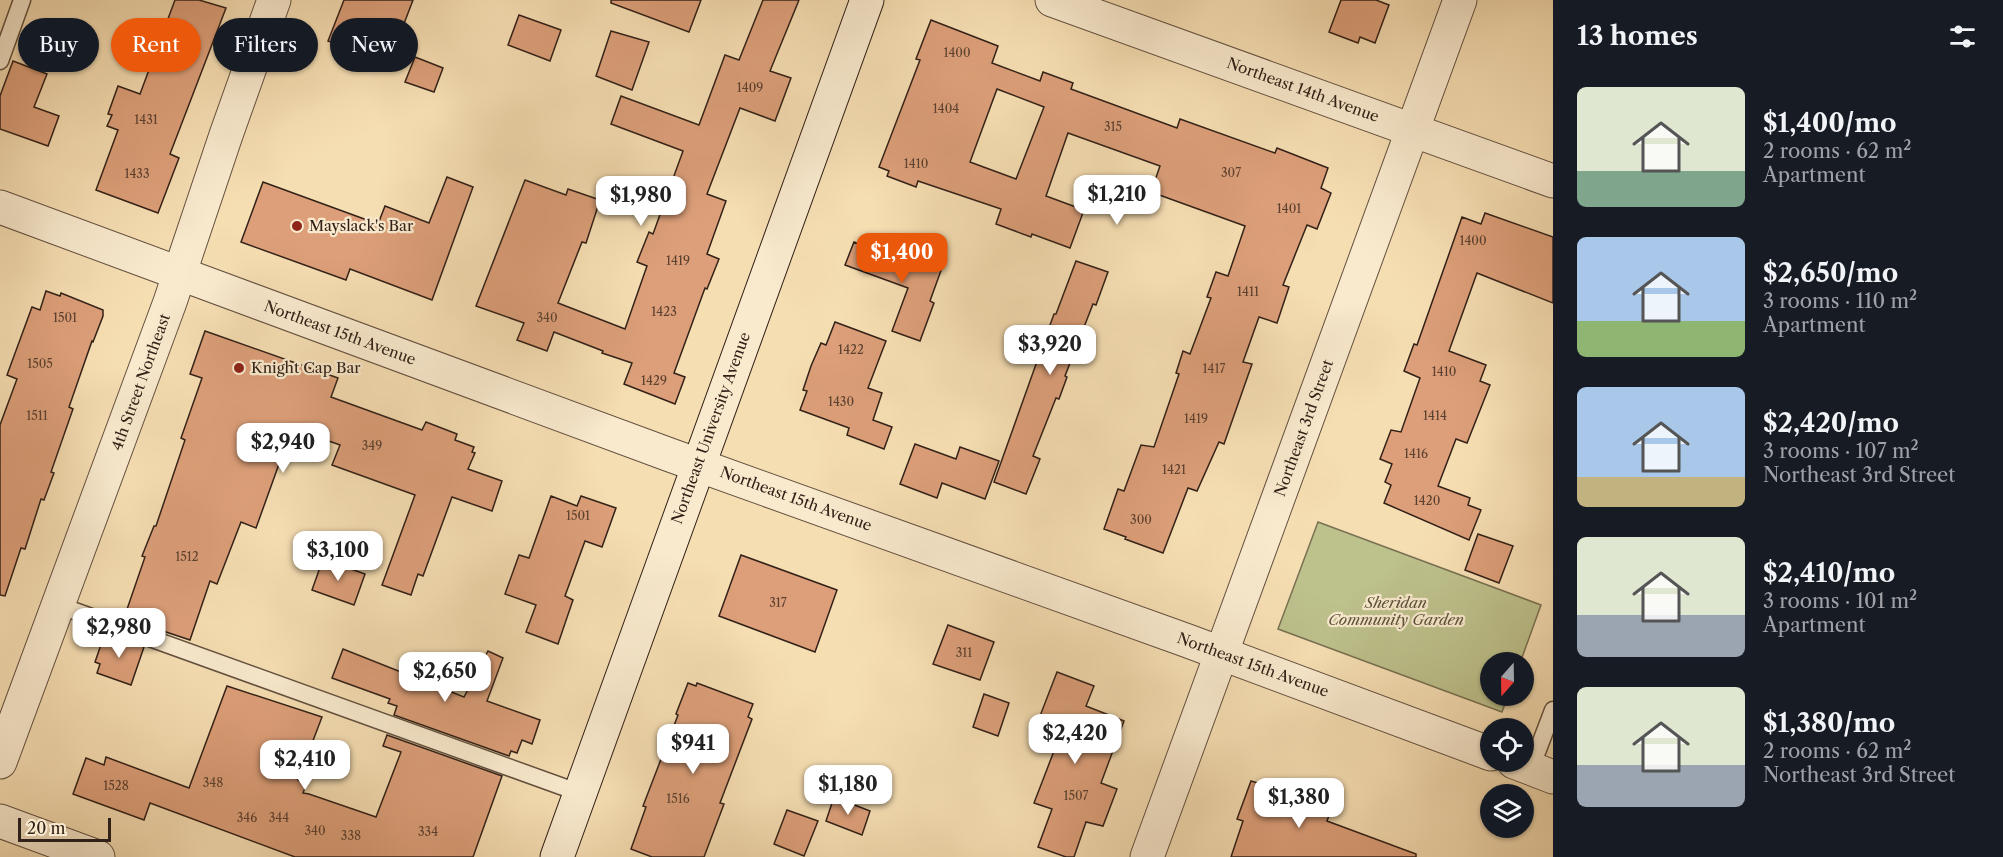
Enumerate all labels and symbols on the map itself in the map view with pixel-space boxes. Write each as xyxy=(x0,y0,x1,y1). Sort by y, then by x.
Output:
house number: 1400 xyxy=(943,45,971,60)
street label: Northeast 14th Avenue xyxy=(1224,53,1382,126)
house number: 1409 xyxy=(737,80,763,95)
house number: 1404 xyxy=(933,101,959,116)
house number: 1431 xyxy=(134,112,158,127)
house number: 315 xyxy=(1104,119,1122,134)
house number: 1410 xyxy=(904,156,928,171)
house number: 307 xyxy=(1221,165,1241,180)
house number: 1433 xyxy=(124,166,150,181)
pin: $1,210 xyxy=(1068,175,1166,226)
pin: $1,980 xyxy=(592,176,690,227)
house number: 1401 xyxy=(1277,201,1301,216)
place label: Mayslack's Bar xyxy=(309,216,414,235)
marker: Mayslack's Bar xyxy=(290,219,304,233)
pin: $1,400 xyxy=(853,233,951,284)
house number: 1400 xyxy=(1459,233,1487,248)
house number: 1419 xyxy=(666,253,690,268)
house number: 1411 xyxy=(1237,284,1259,299)
street label: Northeast 15th Avenue xyxy=(262,296,419,369)
house number: 1423 xyxy=(651,304,677,319)
house number: 1501 xyxy=(53,310,77,325)
street label: 4th Street Northeast xyxy=(107,310,174,453)
house number: 340 xyxy=(536,310,558,325)
pin: $3,920 xyxy=(1001,325,1099,376)
street label: Northeast University Avenue xyxy=(667,329,754,526)
house number: 1422 xyxy=(838,342,864,357)
house number: 1505 xyxy=(27,356,53,371)
street label: Northeast 3rd Street xyxy=(1270,356,1337,499)
place label: Knight Cap Bar xyxy=(251,358,361,377)
marker: Knight Cap Bar xyxy=(232,361,246,375)
house number: 1417 xyxy=(1203,361,1226,376)
house number: 1410 xyxy=(1432,364,1456,379)
house number: 1429 xyxy=(641,373,667,388)
house number: 1430 xyxy=(828,394,854,409)
house number: 1511 xyxy=(26,408,48,423)
house number: 1414 xyxy=(1423,408,1447,423)
house number: 1419 xyxy=(1184,411,1208,426)
pin: $2,940 xyxy=(234,423,332,474)
house number: 349 xyxy=(362,438,382,453)
house number: 1416 xyxy=(1404,446,1428,461)
street label: Northeast 15th Avenue xyxy=(718,462,875,535)
house number: 1421 xyxy=(1162,462,1186,477)
house number: 1420 xyxy=(1414,493,1440,508)
house number: 1501 xyxy=(566,508,590,523)
house number: 300 xyxy=(1130,512,1152,527)
pin: $3,100 xyxy=(289,531,387,582)
house number: 1512 xyxy=(175,549,199,564)
park label: Sheridan Community Garden xyxy=(1328,593,1464,629)
house number: 317 xyxy=(769,595,787,610)
pin: $2,980 xyxy=(70,608,168,659)
street label: Northeast 15th Avenue xyxy=(1175,628,1332,701)
house number: 311 xyxy=(956,645,972,660)
pin: $2,650 xyxy=(396,652,494,703)
north arrow xyxy=(1480,652,1534,706)
pin: $2,420 xyxy=(1026,714,1124,765)
pin: $941 xyxy=(657,724,729,775)
pin: $2,410 xyxy=(256,740,354,791)
pin: $1,180 xyxy=(799,765,897,816)
house number: 348 xyxy=(203,775,223,790)
house number: 1528 xyxy=(103,778,129,793)
pin: $1,380 xyxy=(1250,778,1348,829)
house number: 1507 xyxy=(1063,788,1089,803)
house number: 1516 xyxy=(666,791,690,806)
house number: 346 xyxy=(237,810,257,825)
house number: 344 xyxy=(269,810,289,825)
scale bar xyxy=(18,815,111,842)
house number: 340 xyxy=(304,823,326,838)
house number: 334 xyxy=(418,824,438,839)
house number: 338 xyxy=(341,828,361,843)

